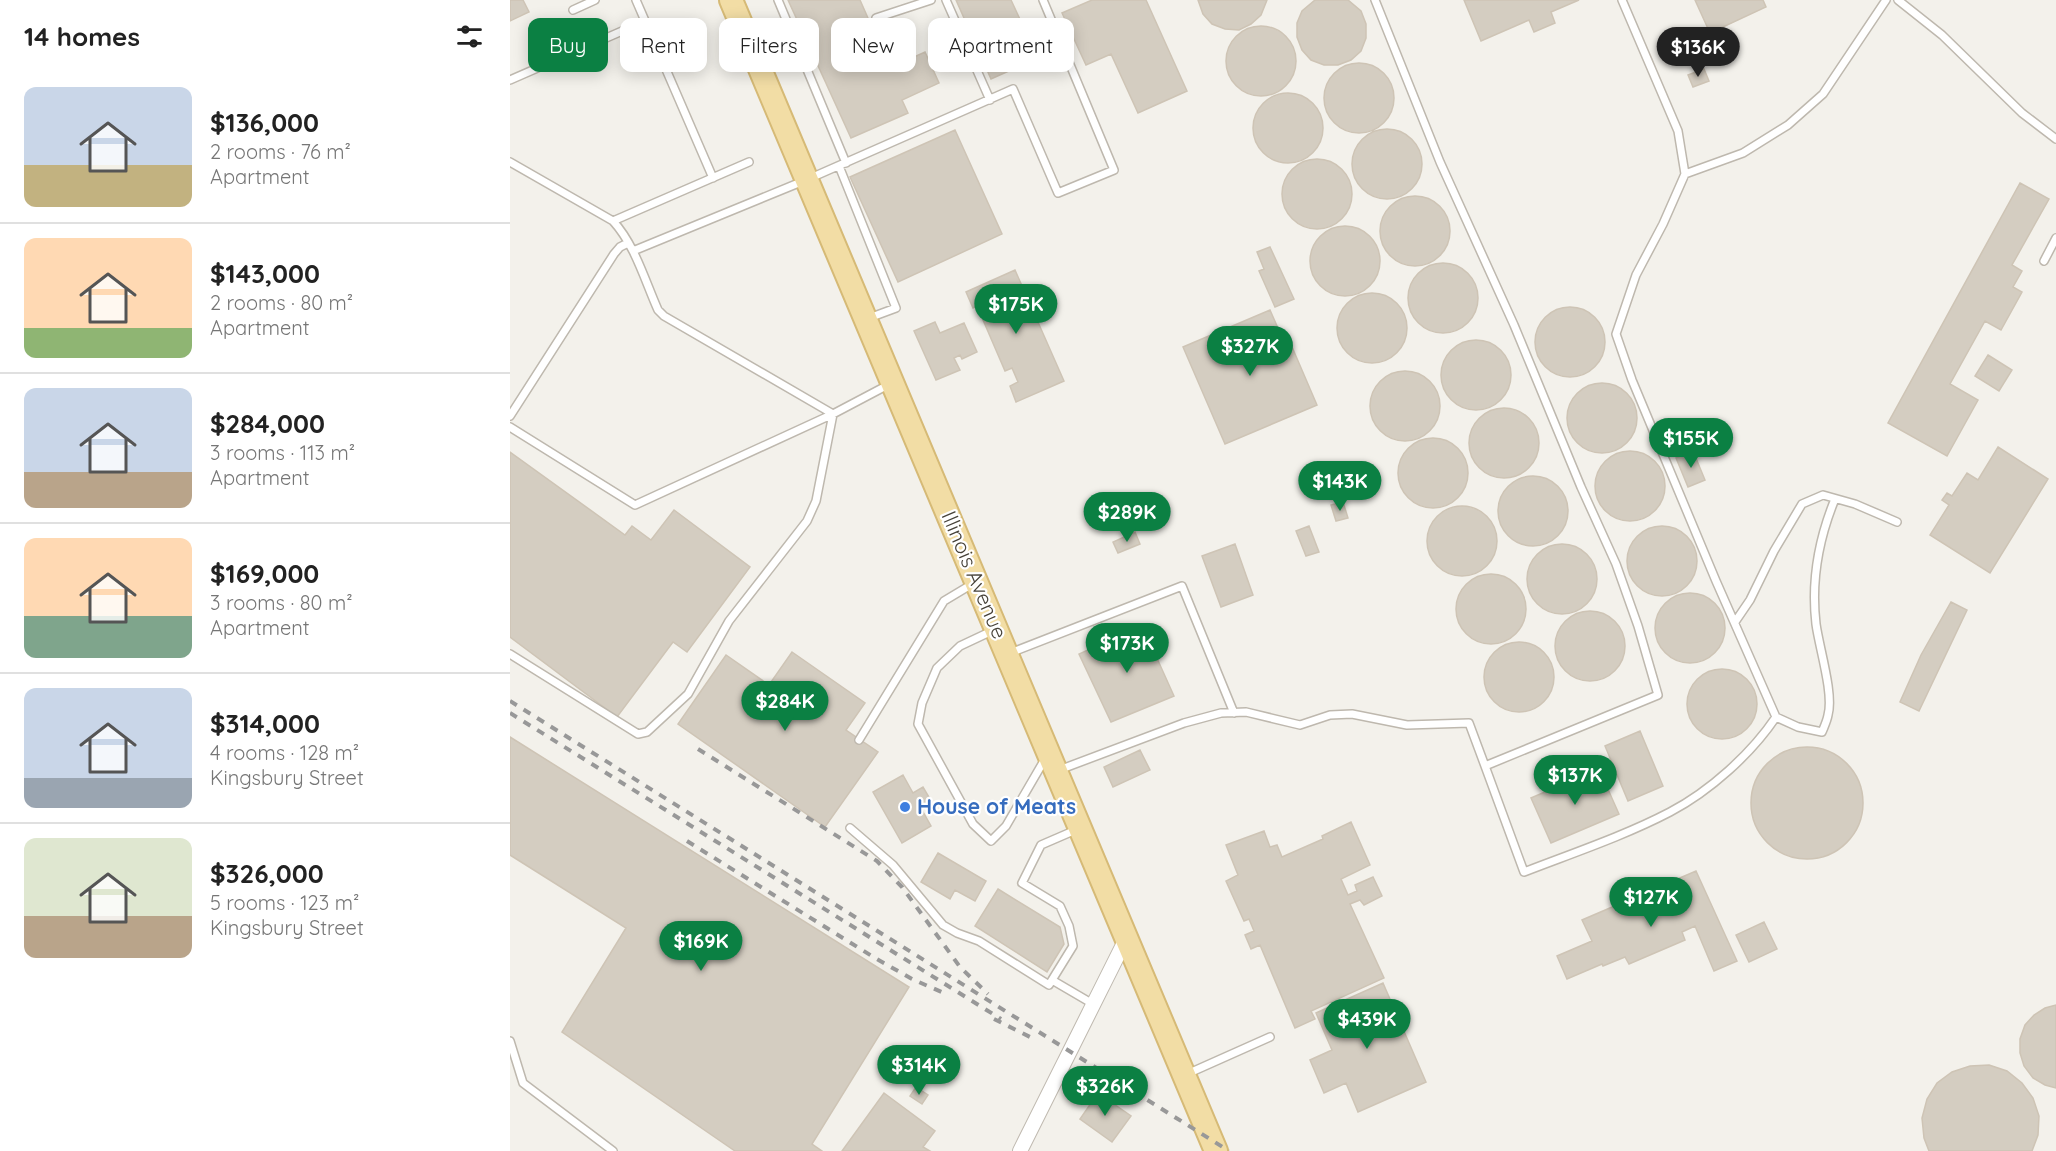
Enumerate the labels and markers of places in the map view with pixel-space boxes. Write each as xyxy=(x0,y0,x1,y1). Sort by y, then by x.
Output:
pin: $136K xyxy=(1656,27,1740,78)
pin: $175K xyxy=(974,284,1058,335)
pin: $327K xyxy=(1208,326,1292,377)
pin: $155K xyxy=(1649,418,1733,469)
pin: $143K xyxy=(1298,461,1382,512)
pin: $289K xyxy=(1085,492,1169,543)
pin: $173K xyxy=(1085,623,1169,674)
pin: $284K xyxy=(743,681,827,732)
pin: $137K xyxy=(1533,755,1617,806)
place label: House of Meats xyxy=(917,793,1076,819)
marker: House of Meats xyxy=(898,800,912,814)
pin: $127K xyxy=(1609,877,1693,928)
pin: $169K xyxy=(659,921,743,972)
pin: $439K xyxy=(1325,999,1409,1050)
pin: $314K xyxy=(877,1045,961,1096)
pin: $326K xyxy=(1063,1066,1147,1117)

